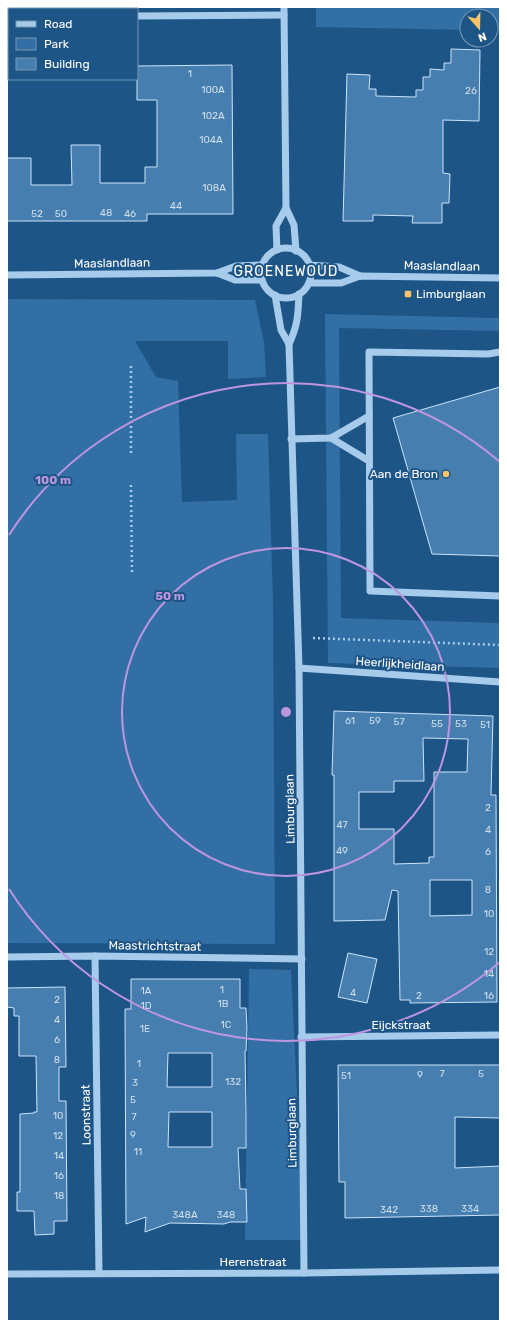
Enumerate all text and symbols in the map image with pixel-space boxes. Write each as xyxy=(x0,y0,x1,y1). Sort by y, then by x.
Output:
legend xyxy=(8,8,138,80)
north arrow xyxy=(459,8,499,48)
text: Road xyxy=(44,17,72,31)
text: N xyxy=(476,29,488,44)
text: Park xyxy=(44,37,70,51)
text: Building xyxy=(44,57,90,71)
house number: 1 xyxy=(188,68,192,80)
house number: 100A xyxy=(201,84,225,96)
house number: 26 xyxy=(465,85,477,97)
house number: 102A xyxy=(201,110,225,122)
house number: 104A xyxy=(199,134,223,146)
house number: 108A xyxy=(202,182,226,194)
house number: 44 xyxy=(170,200,182,212)
house number: 48 xyxy=(100,207,112,219)
house number: 52 xyxy=(31,208,43,220)
house number: 50 xyxy=(55,208,67,220)
house number: 46 xyxy=(124,208,136,220)
street label: Maaslandlaan xyxy=(74,255,150,271)
street label: Maaslandlaan xyxy=(404,258,480,274)
district label: GROENEWOUD xyxy=(234,263,338,280)
place label: Limburglaan xyxy=(416,287,486,301)
marker: Limburglaan xyxy=(403,289,413,299)
place label: Aan de Bron xyxy=(370,467,438,481)
marker: Aan de Bron xyxy=(441,469,451,479)
text: 100 m xyxy=(35,473,71,487)
text: 50 m xyxy=(155,589,185,603)
street label: Heerlijkheidlaan xyxy=(355,654,445,674)
centre of rings xyxy=(279,705,293,719)
house number: 61 xyxy=(345,715,355,727)
house number: 59 xyxy=(369,715,381,727)
house number: 57 xyxy=(393,716,405,728)
house number: 55 xyxy=(431,718,443,730)
house number: 53 xyxy=(455,718,467,730)
house number: 51 xyxy=(480,719,490,731)
street label: Limburglaan xyxy=(282,774,298,844)
house number: 2 xyxy=(485,802,491,814)
house number: 47 xyxy=(336,819,348,831)
house number: 4 xyxy=(485,824,491,836)
house number: 49 xyxy=(336,845,348,857)
house number: 6 xyxy=(485,846,491,858)
house number: 8 xyxy=(485,884,491,896)
house number: 10 xyxy=(484,908,494,920)
street label: Maastrichtstraat xyxy=(109,938,202,954)
house number: 12 xyxy=(484,946,494,958)
house number: 14 xyxy=(484,968,494,980)
house number: 1 xyxy=(220,984,224,996)
house number: 1A xyxy=(141,985,152,997)
house number: 4 xyxy=(350,987,356,999)
house number: 2 xyxy=(416,990,422,1002)
house number: 16 xyxy=(484,990,494,1002)
house number: 2 xyxy=(54,994,60,1006)
house number: 1B xyxy=(218,998,229,1010)
house number: 1D xyxy=(140,1000,152,1012)
house number: 4 xyxy=(54,1014,60,1026)
street label: Eijckstraat xyxy=(371,1018,431,1032)
house number: 1C xyxy=(221,1019,232,1031)
house number: 1E xyxy=(140,1023,150,1035)
house number: 6 xyxy=(54,1034,60,1046)
house number: 8 xyxy=(54,1054,60,1066)
house number: 1 xyxy=(137,1058,141,1070)
house number: 7 xyxy=(439,1068,445,1080)
house number: 5 xyxy=(478,1068,484,1080)
house number: 9 xyxy=(417,1069,423,1081)
house number: 51 xyxy=(341,1070,351,1082)
house number: 132 xyxy=(225,1076,241,1088)
house number: 3 xyxy=(132,1077,138,1089)
street label: Loonstraat xyxy=(78,1084,94,1146)
house number: 5 xyxy=(130,1094,136,1106)
street label: Limburglaan xyxy=(284,1098,300,1168)
house number: 10 xyxy=(53,1110,63,1122)
house number: 7 xyxy=(131,1111,137,1123)
house number: 9 xyxy=(130,1129,136,1141)
house number: 12 xyxy=(53,1130,63,1142)
house number: 11 xyxy=(134,1146,142,1158)
house number: 14 xyxy=(54,1150,64,1162)
house number: 16 xyxy=(54,1170,64,1182)
house number: 18 xyxy=(54,1190,64,1202)
house number: 338 xyxy=(420,1203,438,1215)
house number: 334 xyxy=(461,1203,479,1215)
house number: 342 xyxy=(380,1204,398,1216)
house number: 348A xyxy=(172,1209,198,1221)
house number: 348 xyxy=(217,1209,235,1221)
street label: Herenstraat xyxy=(220,1255,287,1269)

